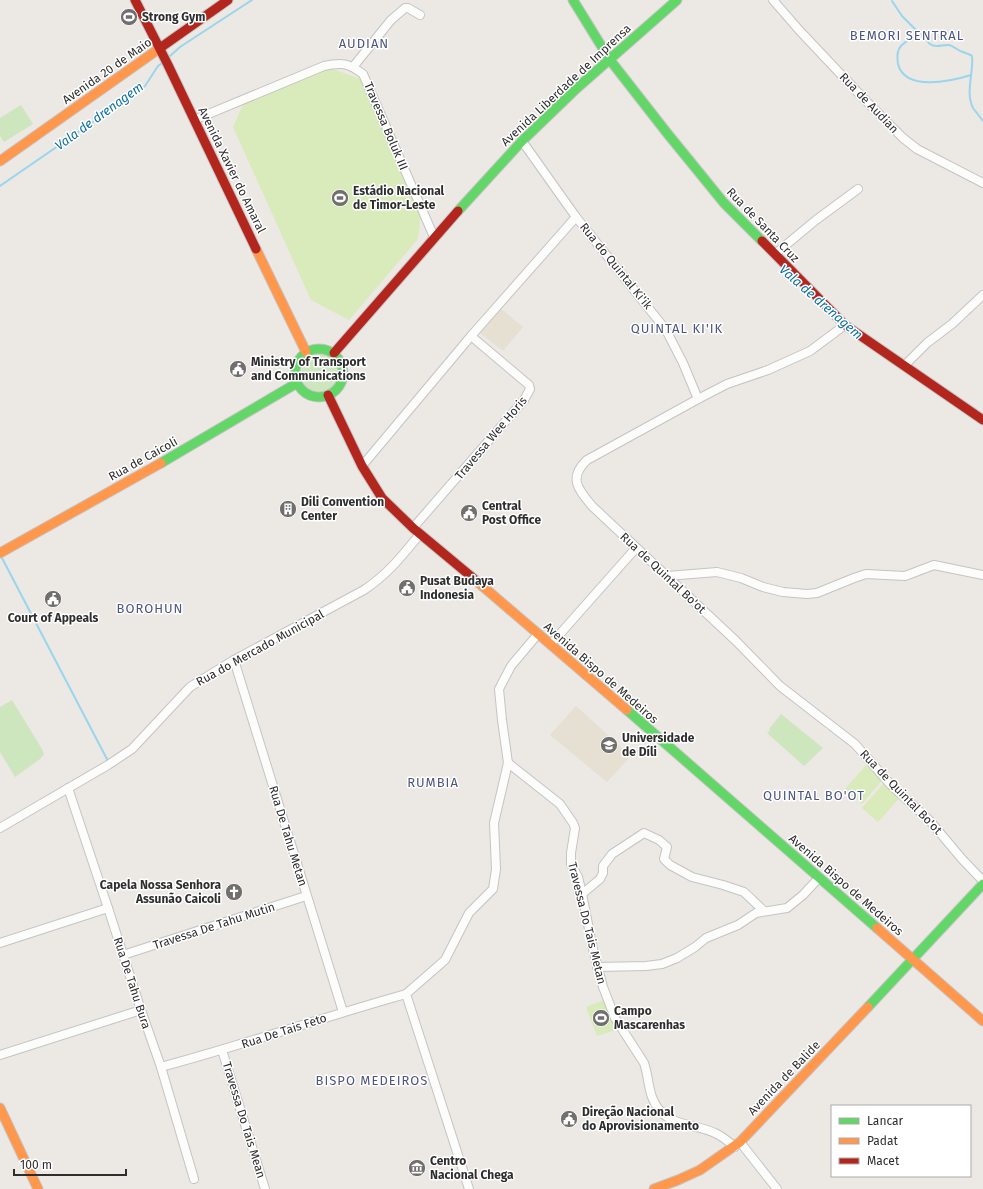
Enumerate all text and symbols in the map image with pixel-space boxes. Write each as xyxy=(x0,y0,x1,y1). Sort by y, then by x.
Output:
sports icon: Strong Gym xyxy=(119,7,139,27)
place label: Strong Gym xyxy=(142,10,205,24)
street label: Avenida Liberdade de Imprensa xyxy=(498,21,634,149)
district label: BEMORI SENTRAL xyxy=(850,28,964,43)
street label: Avenida 20 de Maio xyxy=(60,35,154,107)
district label: AUDIAN xyxy=(339,36,389,51)
street label: Rua de Audian xyxy=(837,70,901,136)
water label: Vala de drenagem xyxy=(52,79,146,153)
street label: Travessa Boluk III xyxy=(361,80,411,172)
street label: Avenida Xavier do Amaral xyxy=(195,105,269,236)
place label: Estádio Nacional de Timor-Leste xyxy=(353,184,445,212)
street label: Rua de Santa Cruz xyxy=(724,185,802,265)
sports icon: Estádio Nacional de Timor-Leste xyxy=(330,188,350,208)
street label: Rua do Quintal Ki'ik xyxy=(577,220,656,313)
water label: Vala de drenagem xyxy=(776,262,866,342)
district label: QUINTAL KI'IK xyxy=(631,321,723,336)
place label: Ministry of Transport and Communications xyxy=(251,355,366,383)
public building icon: Ministry of Transport and Communications xyxy=(228,359,248,379)
street label: Travessa Wee Horis xyxy=(452,393,530,482)
street label: Rua de Caicoli xyxy=(106,434,180,484)
place label: Dili Convention Center xyxy=(301,495,384,523)
building icon: Dili Convention Center xyxy=(278,499,298,519)
place label: Central Post Office xyxy=(482,499,541,527)
public building icon: Central Post Office xyxy=(459,503,479,523)
street label: Rua de Quintal Bo'ot xyxy=(617,530,709,617)
place label: Pusat Budaya Indonesia xyxy=(420,574,494,602)
public building icon: Pusat Budaya Indonesia xyxy=(397,578,417,598)
public building icon: Court of Appeals xyxy=(43,589,63,609)
district label: BOROHUN xyxy=(117,601,183,616)
street label: Rua do Mercado Municipal xyxy=(194,607,327,689)
place label: Court of Appeals xyxy=(8,611,99,625)
street label: Avenida Bispo de Medeiros xyxy=(541,620,661,727)
place label: Universidade de Díli xyxy=(622,731,695,759)
school or university icon: Universidade de Díli xyxy=(599,735,619,755)
street label: Rua de Quintal Bo'ot xyxy=(857,747,945,838)
district label: RUMBIA xyxy=(407,775,459,790)
street label: Rua De Tahu Metan xyxy=(266,784,310,888)
district label: QUINTAL BO'OT xyxy=(763,788,865,803)
street label: Avenida Bispo de Medeiros xyxy=(786,832,906,939)
street label: Travessa Do Tais Metan xyxy=(565,860,609,986)
place label: Capela Nossa Senhora Assunão Caicoli xyxy=(100,878,221,906)
church icon: Capela Nossa Senhora Assunão Caicoli xyxy=(224,882,244,902)
street label: Travessa De Tahu Mutin xyxy=(151,900,277,952)
street label: Rua De Tahu Bura xyxy=(111,935,153,1031)
place label: Campo Mascarenhas xyxy=(614,1004,685,1032)
sports icon: Campo Mascarenhas xyxy=(591,1008,611,1028)
street label: Rua De Tais Feto xyxy=(240,1011,328,1051)
street label: Avenida de Balide xyxy=(745,1038,823,1118)
street label: Travessa Do Tais Mean xyxy=(220,1060,268,1180)
district label: BISPO MEDEIROS xyxy=(316,1073,428,1088)
place label: Direção Nacional do Aprovisionamento xyxy=(582,1105,699,1133)
legend xyxy=(831,1105,971,1177)
public building icon: Direção Nacional do Aprovisionamento xyxy=(559,1109,579,1129)
text: Lancar xyxy=(867,1114,904,1128)
text: Padat xyxy=(867,1134,899,1148)
scale bar xyxy=(14,1151,126,1177)
place label: Centro Nacional Chega xyxy=(430,1154,514,1182)
text: Macet xyxy=(867,1154,900,1168)
text: 100 m xyxy=(20,1158,52,1172)
museum icon: Centro Nacional Chega xyxy=(407,1158,427,1178)

